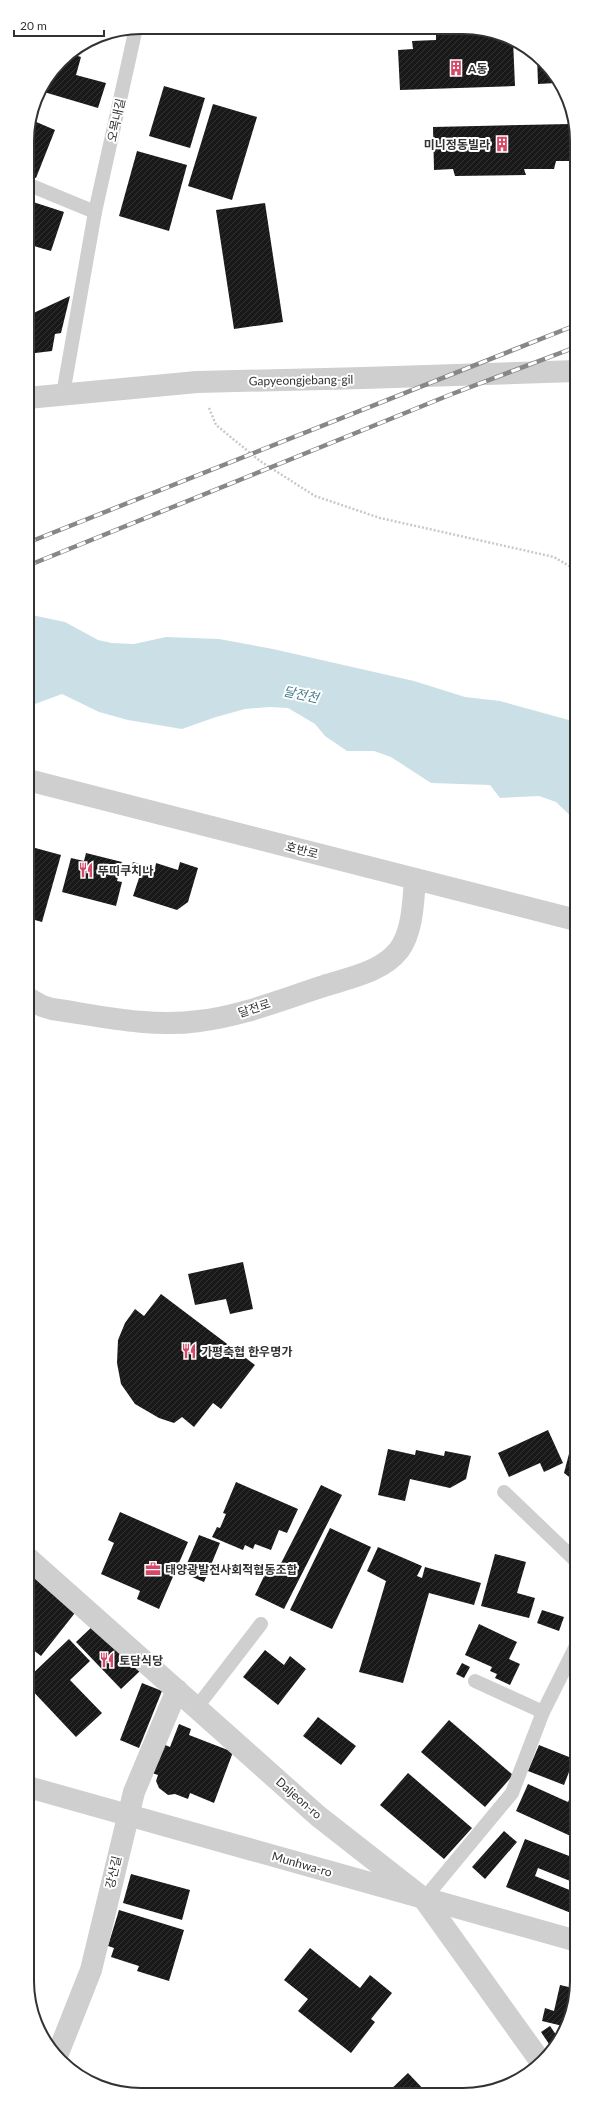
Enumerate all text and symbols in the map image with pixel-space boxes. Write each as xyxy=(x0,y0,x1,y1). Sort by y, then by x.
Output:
scale bar xyxy=(14,12,104,38)
text: 20 m xyxy=(20,18,47,33)
building icon: A동 xyxy=(447,59,465,77)
place label: A동 xyxy=(467,61,487,76)
street label: 오목내길 xyxy=(104,97,128,143)
building icon: 미니정동빌라 xyxy=(493,135,511,153)
place label: 미니정동빌라 xyxy=(424,137,490,152)
street label: Gapyeongjebang-gil xyxy=(249,372,353,388)
water label: 달전천 xyxy=(282,682,321,706)
street label: 호반로 xyxy=(284,838,320,862)
restaurant icon: 뚜띠쿠치나 xyxy=(77,861,95,879)
place label: 뚜띠쿠치나 xyxy=(98,863,153,878)
street label: 달전로 xyxy=(236,996,272,1020)
restaurant icon: 가평축협 한우명가 xyxy=(180,1342,198,1360)
place label: 가평축협 한우명가 xyxy=(201,1344,292,1359)
office icon: 태양광발전사회적협동조합 xyxy=(144,1560,162,1578)
place label: 태양광발전사회적협동조합 xyxy=(165,1562,297,1577)
restaurant icon: 토담식당 xyxy=(98,1651,116,1669)
place label: 토담식당 xyxy=(119,1653,163,1668)
street label: Daljeon-ro xyxy=(273,1774,325,1822)
street label: Munhwa-ro xyxy=(270,1848,334,1880)
street label: 강산길 xyxy=(102,1854,124,1890)

